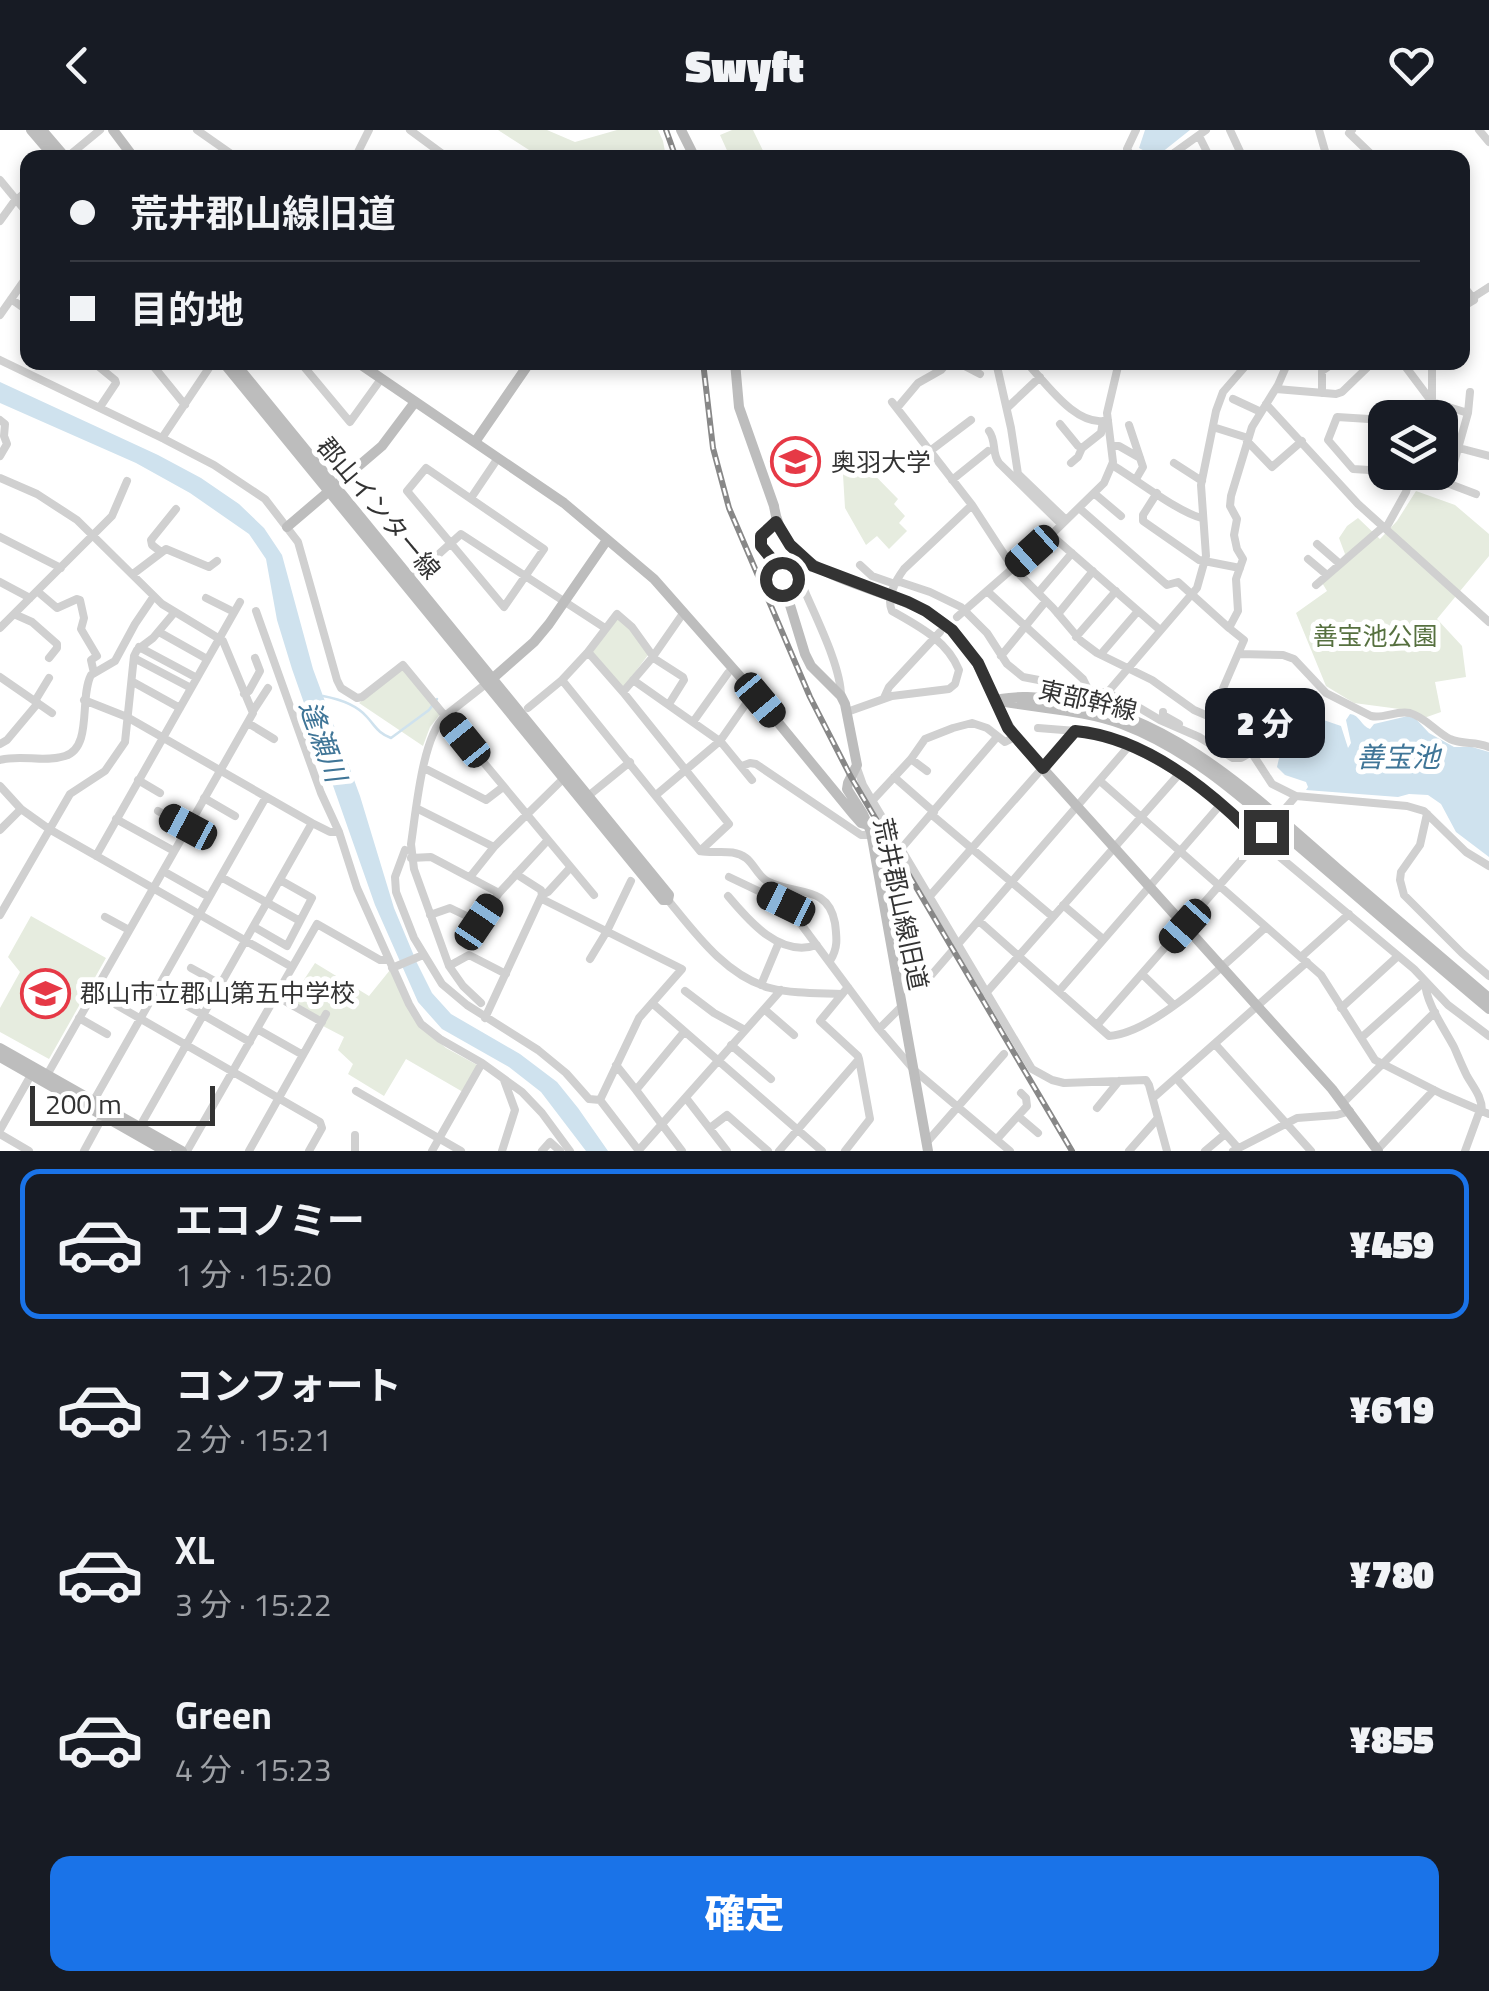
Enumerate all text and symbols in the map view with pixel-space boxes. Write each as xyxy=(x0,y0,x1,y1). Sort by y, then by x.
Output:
text: Swyft xyxy=(685,31,804,99)
icon: back xyxy=(50,38,105,93)
icon: heart xyxy=(1384,38,1439,93)
text: 荒井郡山線旧道 xyxy=(130,184,396,242)
text: 目的地 xyxy=(130,280,244,338)
map controls xyxy=(1368,400,1458,490)
button: layers xyxy=(1368,400,1458,490)
street label: 郡山インター線 xyxy=(308,429,450,587)
school or university icon: 奥羽大学 xyxy=(770,436,822,488)
place label: 奥羽大学 xyxy=(831,443,931,481)
car xyxy=(1000,520,1064,582)
route start xyxy=(760,557,805,602)
park label: 善宝池公園 xyxy=(1312,617,1438,655)
car xyxy=(729,667,791,733)
street label: 東部幹線 xyxy=(1035,670,1141,730)
callout: 2 分 xyxy=(1206,687,1326,757)
water label: 逢瀬川 xyxy=(289,694,359,790)
text: 2 分 xyxy=(1237,699,1293,747)
car xyxy=(434,707,496,773)
water label: 善宝池 xyxy=(1356,735,1443,778)
car xyxy=(154,800,222,854)
route end xyxy=(1244,810,1289,855)
street label: 荒井郡山線旧道 xyxy=(864,814,938,994)
car xyxy=(752,877,820,931)
car xyxy=(450,889,508,955)
car xyxy=(1154,894,1216,958)
school or university icon: 郡山市立郡山第五中学校 xyxy=(19,967,71,1019)
place label: 郡山市立郡山第五中学校 xyxy=(80,974,355,1012)
scale bar xyxy=(30,1081,215,1126)
text: 200 m xyxy=(45,1082,122,1125)
text: エコノミー xyxy=(175,1191,365,1249)
icon: car xyxy=(55,1199,145,1289)
text: ¥459 xyxy=(1349,1215,1434,1273)
text: 1 分 · 15:20 xyxy=(175,1250,332,1298)
text: コンフォート xyxy=(175,1356,402,1414)
icon: car xyxy=(55,1364,145,1454)
text: ¥619 xyxy=(1349,1380,1434,1438)
text: 2 分 · 15:21 xyxy=(175,1415,332,1463)
text: XL xyxy=(175,1521,215,1579)
icon: car xyxy=(55,1529,145,1619)
text: ¥780 xyxy=(1349,1545,1434,1603)
text: 3 分 · 15:22 xyxy=(175,1580,332,1628)
text: Green xyxy=(175,1686,272,1744)
icon: car xyxy=(55,1694,145,1784)
text: ¥855 xyxy=(1349,1710,1434,1768)
text: 4 分 · 15:23 xyxy=(175,1745,332,1793)
button: 確定 xyxy=(50,1856,1439,1971)

